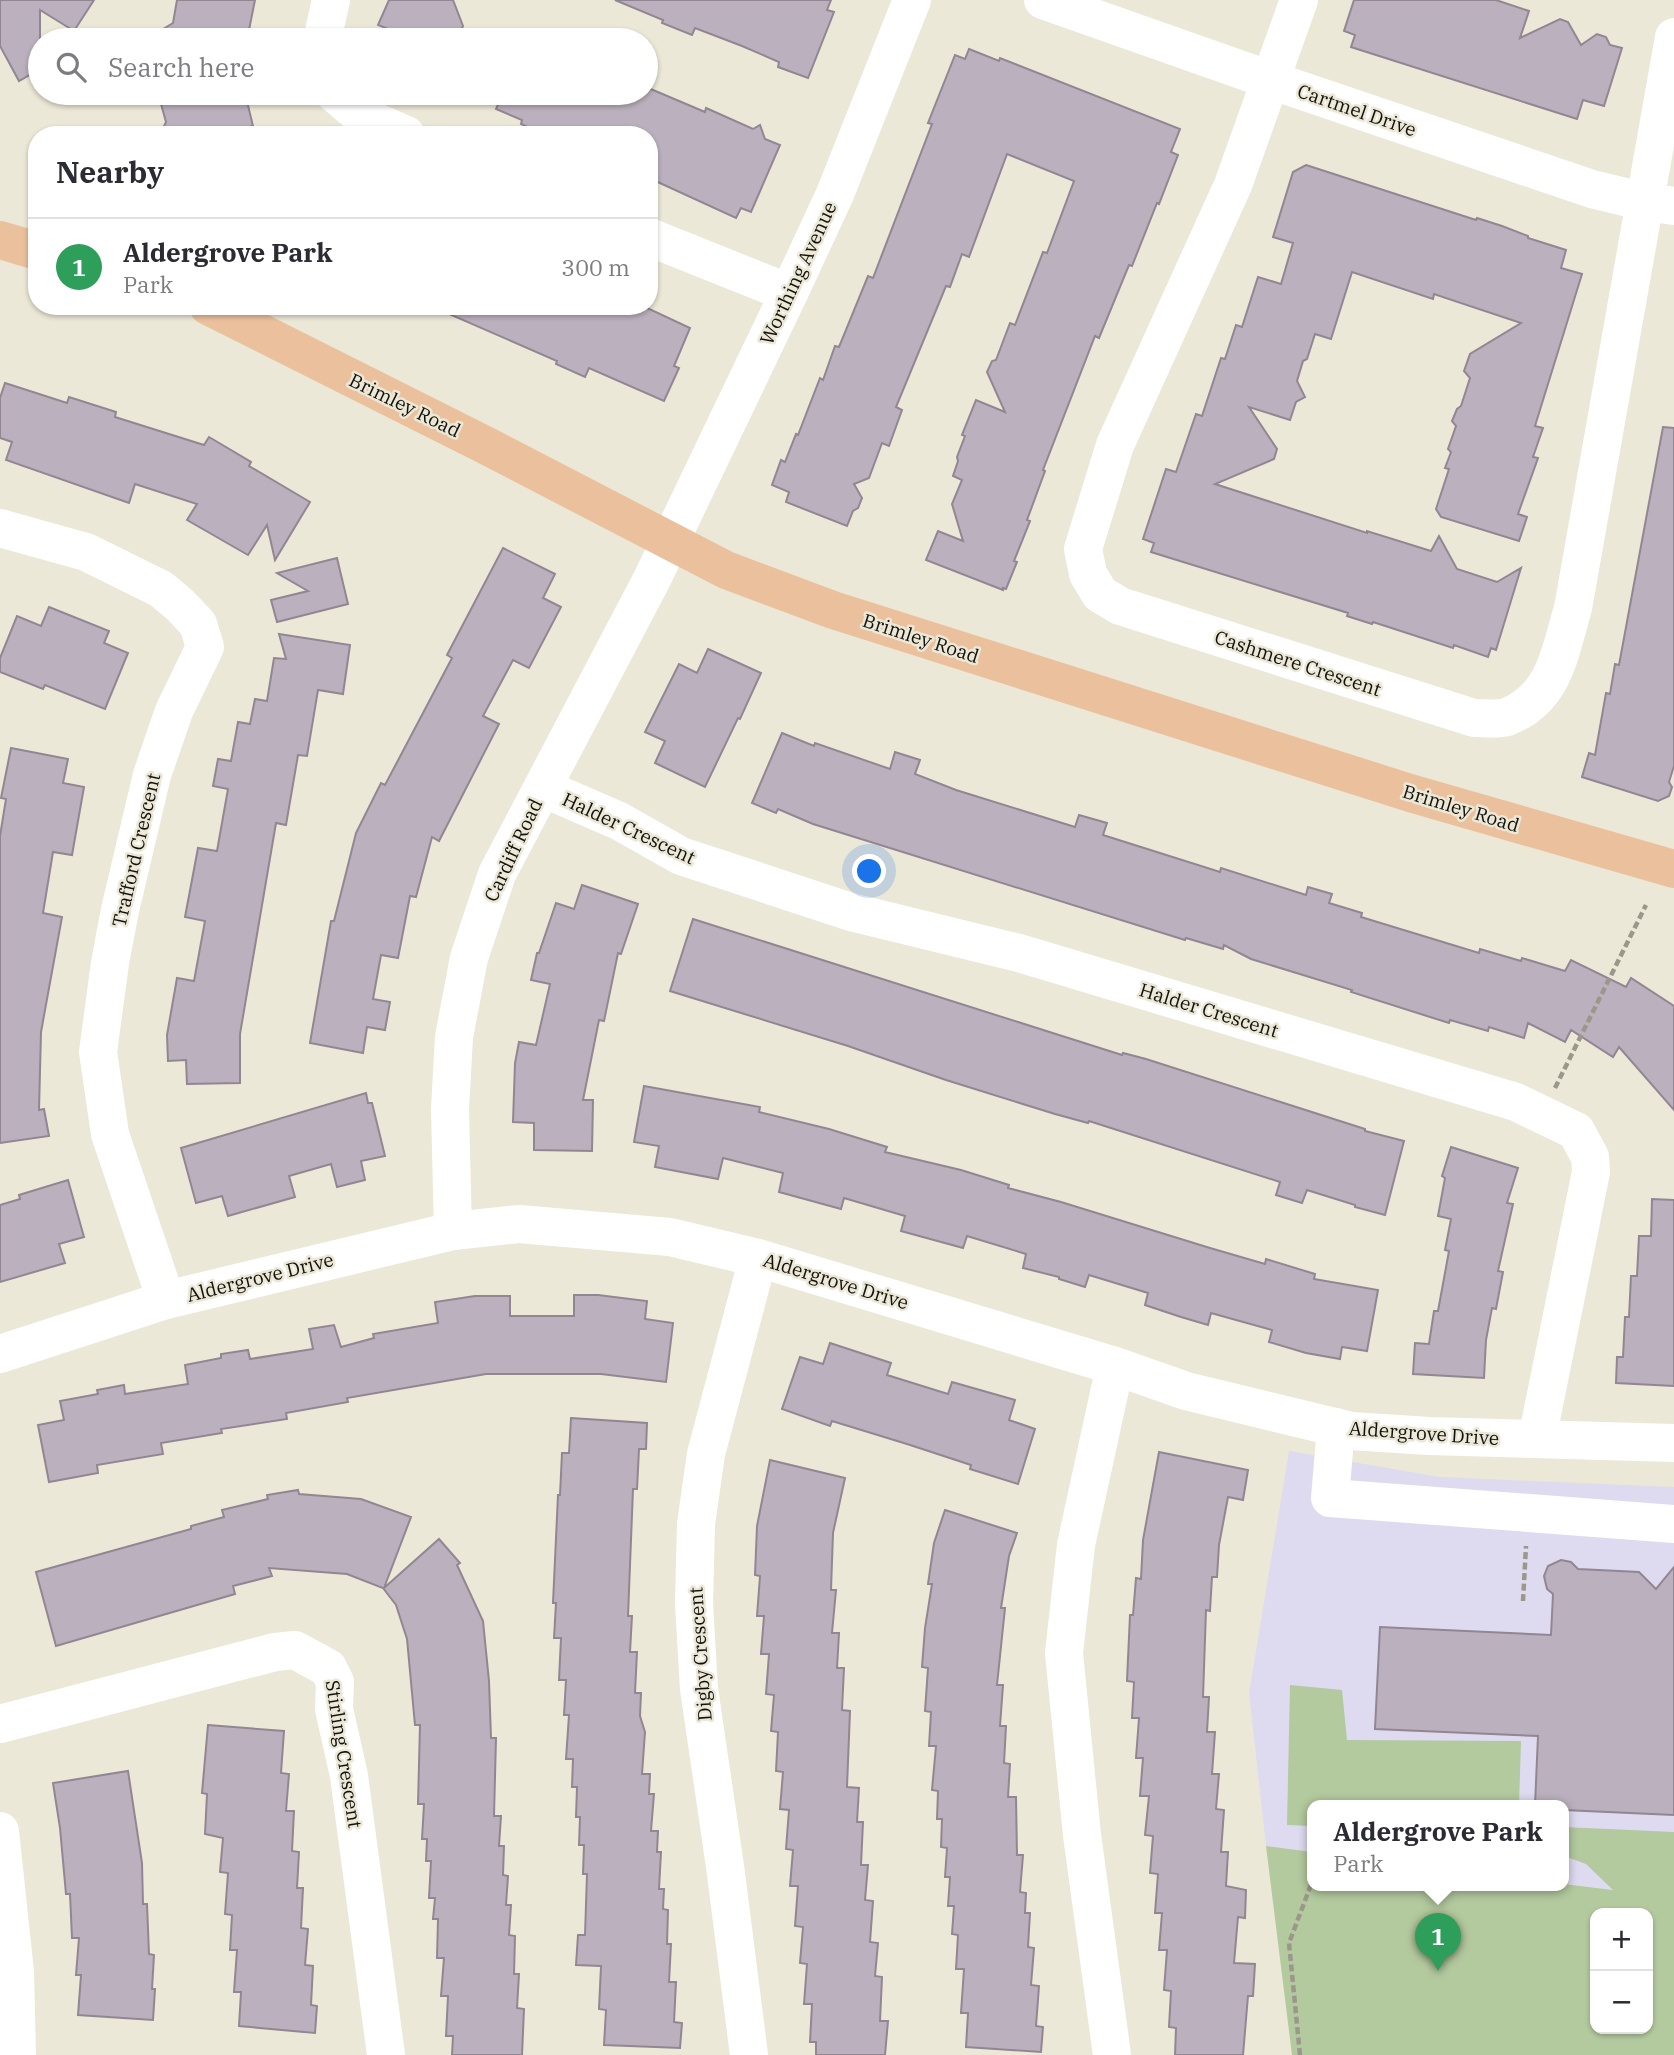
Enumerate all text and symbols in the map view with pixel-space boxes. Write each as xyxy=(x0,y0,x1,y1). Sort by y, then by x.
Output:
search box xyxy=(28,28,658,105)
icon: search xyxy=(52,48,90,86)
text: Search here xyxy=(108,50,254,84)
street label: Cartmel Drive xyxy=(1294,78,1420,142)
text: Nearby xyxy=(56,152,164,191)
street label: Worthing Avenue xyxy=(754,198,842,348)
text: Aldergrove Park xyxy=(123,235,332,269)
text: 1 xyxy=(72,252,86,282)
text: 300 m xyxy=(561,252,630,282)
text: Park xyxy=(123,269,173,299)
street label: Brimley Road xyxy=(345,368,465,442)
street label: Brimley Road xyxy=(860,608,982,668)
street label: Cashmere Crescent xyxy=(1212,625,1384,701)
street label: Trafford Crescent xyxy=(107,770,165,929)
street label: Brimley Road xyxy=(1400,779,1522,837)
street label: Halder Crescent xyxy=(559,787,700,869)
street label: Cardiff Road xyxy=(479,795,547,905)
your location xyxy=(852,854,886,888)
street label: Halder Crescent xyxy=(1137,977,1282,1043)
street label: Aldergrove Drive xyxy=(184,1247,336,1307)
street label: Aldergrove Drive xyxy=(761,1248,911,1314)
street label: Aldergrove Drive xyxy=(1348,1416,1500,1450)
street label: Digby Crescent xyxy=(683,1586,717,1722)
street label: Stirling Crescent xyxy=(320,1678,368,1830)
popup xyxy=(1307,1800,1569,1891)
text: Aldergrove Park xyxy=(1333,1814,1543,1848)
text: Park xyxy=(1333,1848,1384,1878)
map controls xyxy=(1590,1908,1653,2034)
button: + xyxy=(1590,1908,1653,1971)
pin: 1 xyxy=(1415,1913,1461,1971)
button: − xyxy=(1590,1971,1653,2034)

